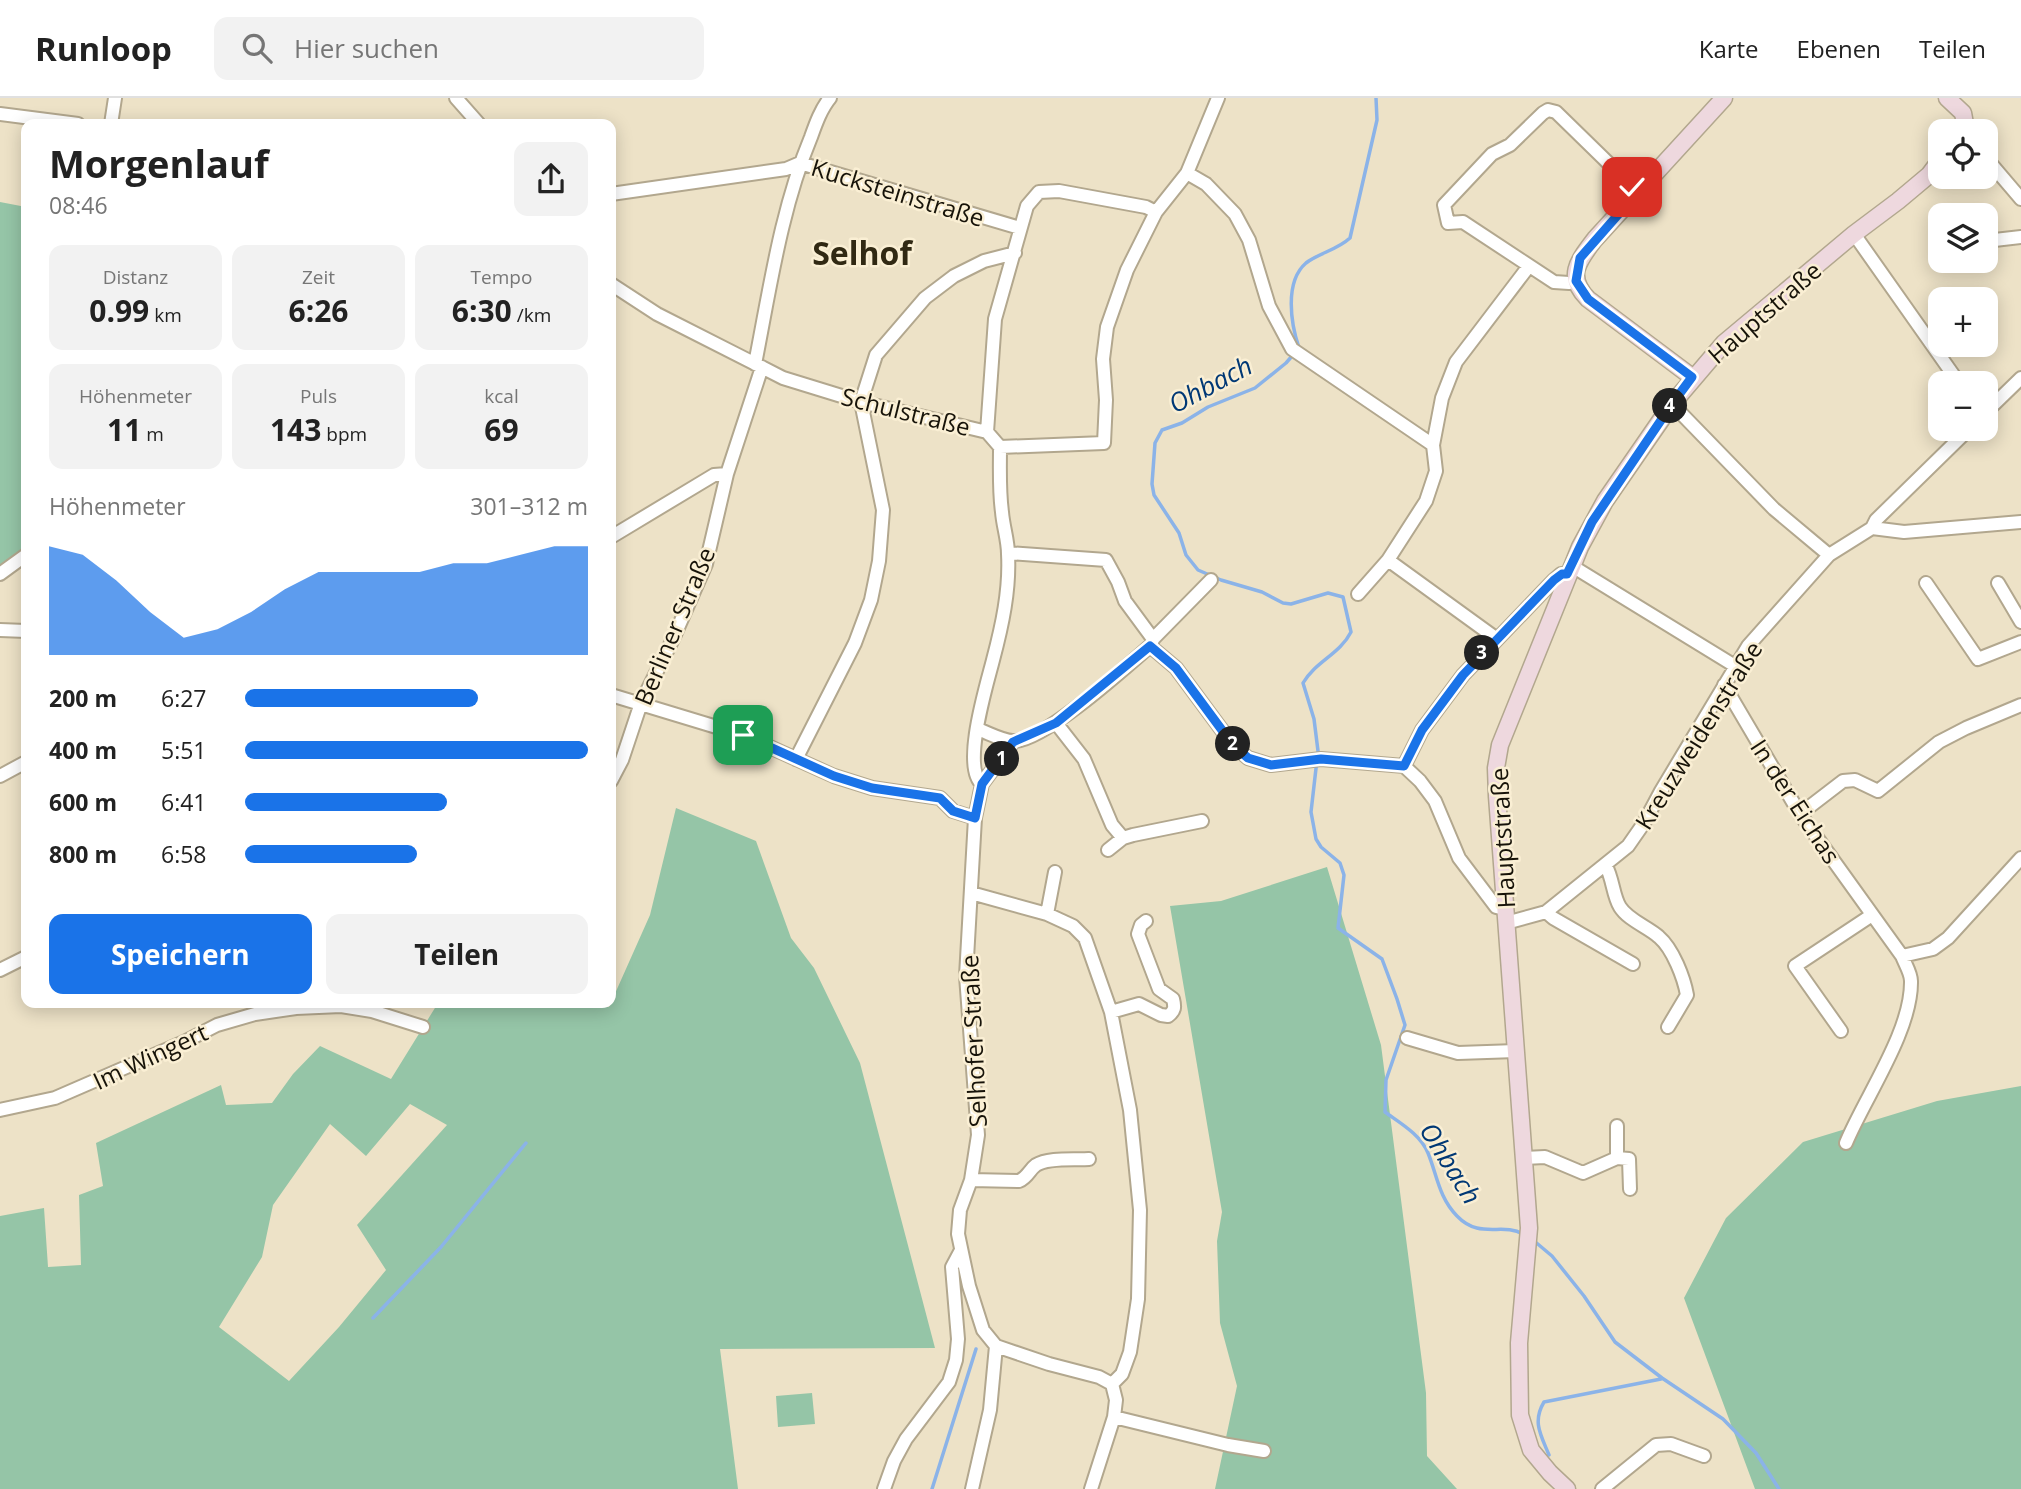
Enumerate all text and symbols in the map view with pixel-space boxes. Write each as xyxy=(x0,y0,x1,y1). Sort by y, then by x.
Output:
search box xyxy=(214,17,704,80)
text: Runloop xyxy=(35,26,172,71)
icon: search xyxy=(238,29,276,67)
text: Hier suchen xyxy=(294,30,439,66)
text: Karte xyxy=(1699,32,1759,65)
text: Ebenen xyxy=(1797,32,1881,65)
text: Teilen xyxy=(1919,32,1986,65)
map controls xyxy=(1928,119,1998,441)
button: locate xyxy=(1928,119,1998,189)
text: Morgenlauf xyxy=(49,137,269,189)
button: share xyxy=(514,142,588,216)
street label: Kucksteinstraße xyxy=(807,150,989,234)
pin xyxy=(1602,157,1662,217)
icon: check xyxy=(1613,168,1651,206)
text: 08:46 xyxy=(49,189,108,221)
button: layers xyxy=(1928,203,1998,273)
district label: Selhof xyxy=(812,231,913,274)
street label: Hauptstraße xyxy=(1700,253,1828,371)
text: Distanz xyxy=(103,264,168,290)
text: Zeit xyxy=(302,264,335,290)
text: Tempo xyxy=(471,264,532,290)
button: + xyxy=(1928,287,1998,357)
text: 0.99 xyxy=(89,290,149,331)
text: 6:26 xyxy=(288,290,349,331)
text: 6:30 xyxy=(452,290,512,331)
text: km xyxy=(149,302,182,328)
text: /km xyxy=(512,302,551,328)
water label: Ohbach xyxy=(1162,347,1258,421)
button: − xyxy=(1928,371,1998,441)
street label: Schulstraße xyxy=(838,379,974,443)
text: Höhenmeter xyxy=(79,383,192,409)
text: Puls xyxy=(300,383,337,409)
text: kcal xyxy=(484,383,519,409)
pin: 4 xyxy=(1652,388,1688,424)
text: 4 xyxy=(1664,392,1675,418)
text: 11 xyxy=(107,409,141,450)
text: 143 xyxy=(270,409,321,450)
text: 69 xyxy=(484,409,519,450)
text: m xyxy=(141,421,164,447)
text: bpm xyxy=(321,421,367,447)
text: Höhenmeter xyxy=(49,490,186,522)
text: 301–312 m xyxy=(470,490,588,522)
street label: Berliner Straße xyxy=(626,542,722,710)
street label: Kreuzweidenstraße xyxy=(1627,634,1769,836)
pin: 3 xyxy=(1464,636,1500,670)
text: 3 xyxy=(1476,639,1487,665)
text: 200 m xyxy=(49,682,117,714)
text: 6:27 xyxy=(161,682,207,714)
pin xyxy=(713,705,773,765)
icon: arrive xyxy=(724,716,762,754)
pin: 2 xyxy=(1216,726,1250,762)
text: 2 xyxy=(1227,730,1238,756)
street label: In der Eichas xyxy=(1743,732,1849,870)
text: 400 m xyxy=(49,734,117,766)
text: 5:51 xyxy=(161,734,207,766)
pin: 1 xyxy=(984,742,1020,776)
text: 1 xyxy=(996,745,1007,771)
street label: Hauptstraße xyxy=(1482,767,1522,909)
text: 600 m xyxy=(49,786,117,818)
text: 6:41 xyxy=(161,786,207,818)
text: 800 m xyxy=(49,838,117,870)
text: 6:58 xyxy=(161,838,207,870)
button: Speichern xyxy=(49,914,312,994)
button: Teilen xyxy=(326,914,588,994)
street label: Selhofer Straße xyxy=(952,954,994,1128)
street label: Im Wingert xyxy=(87,1015,213,1097)
water label: Ohbach xyxy=(1412,1115,1490,1211)

